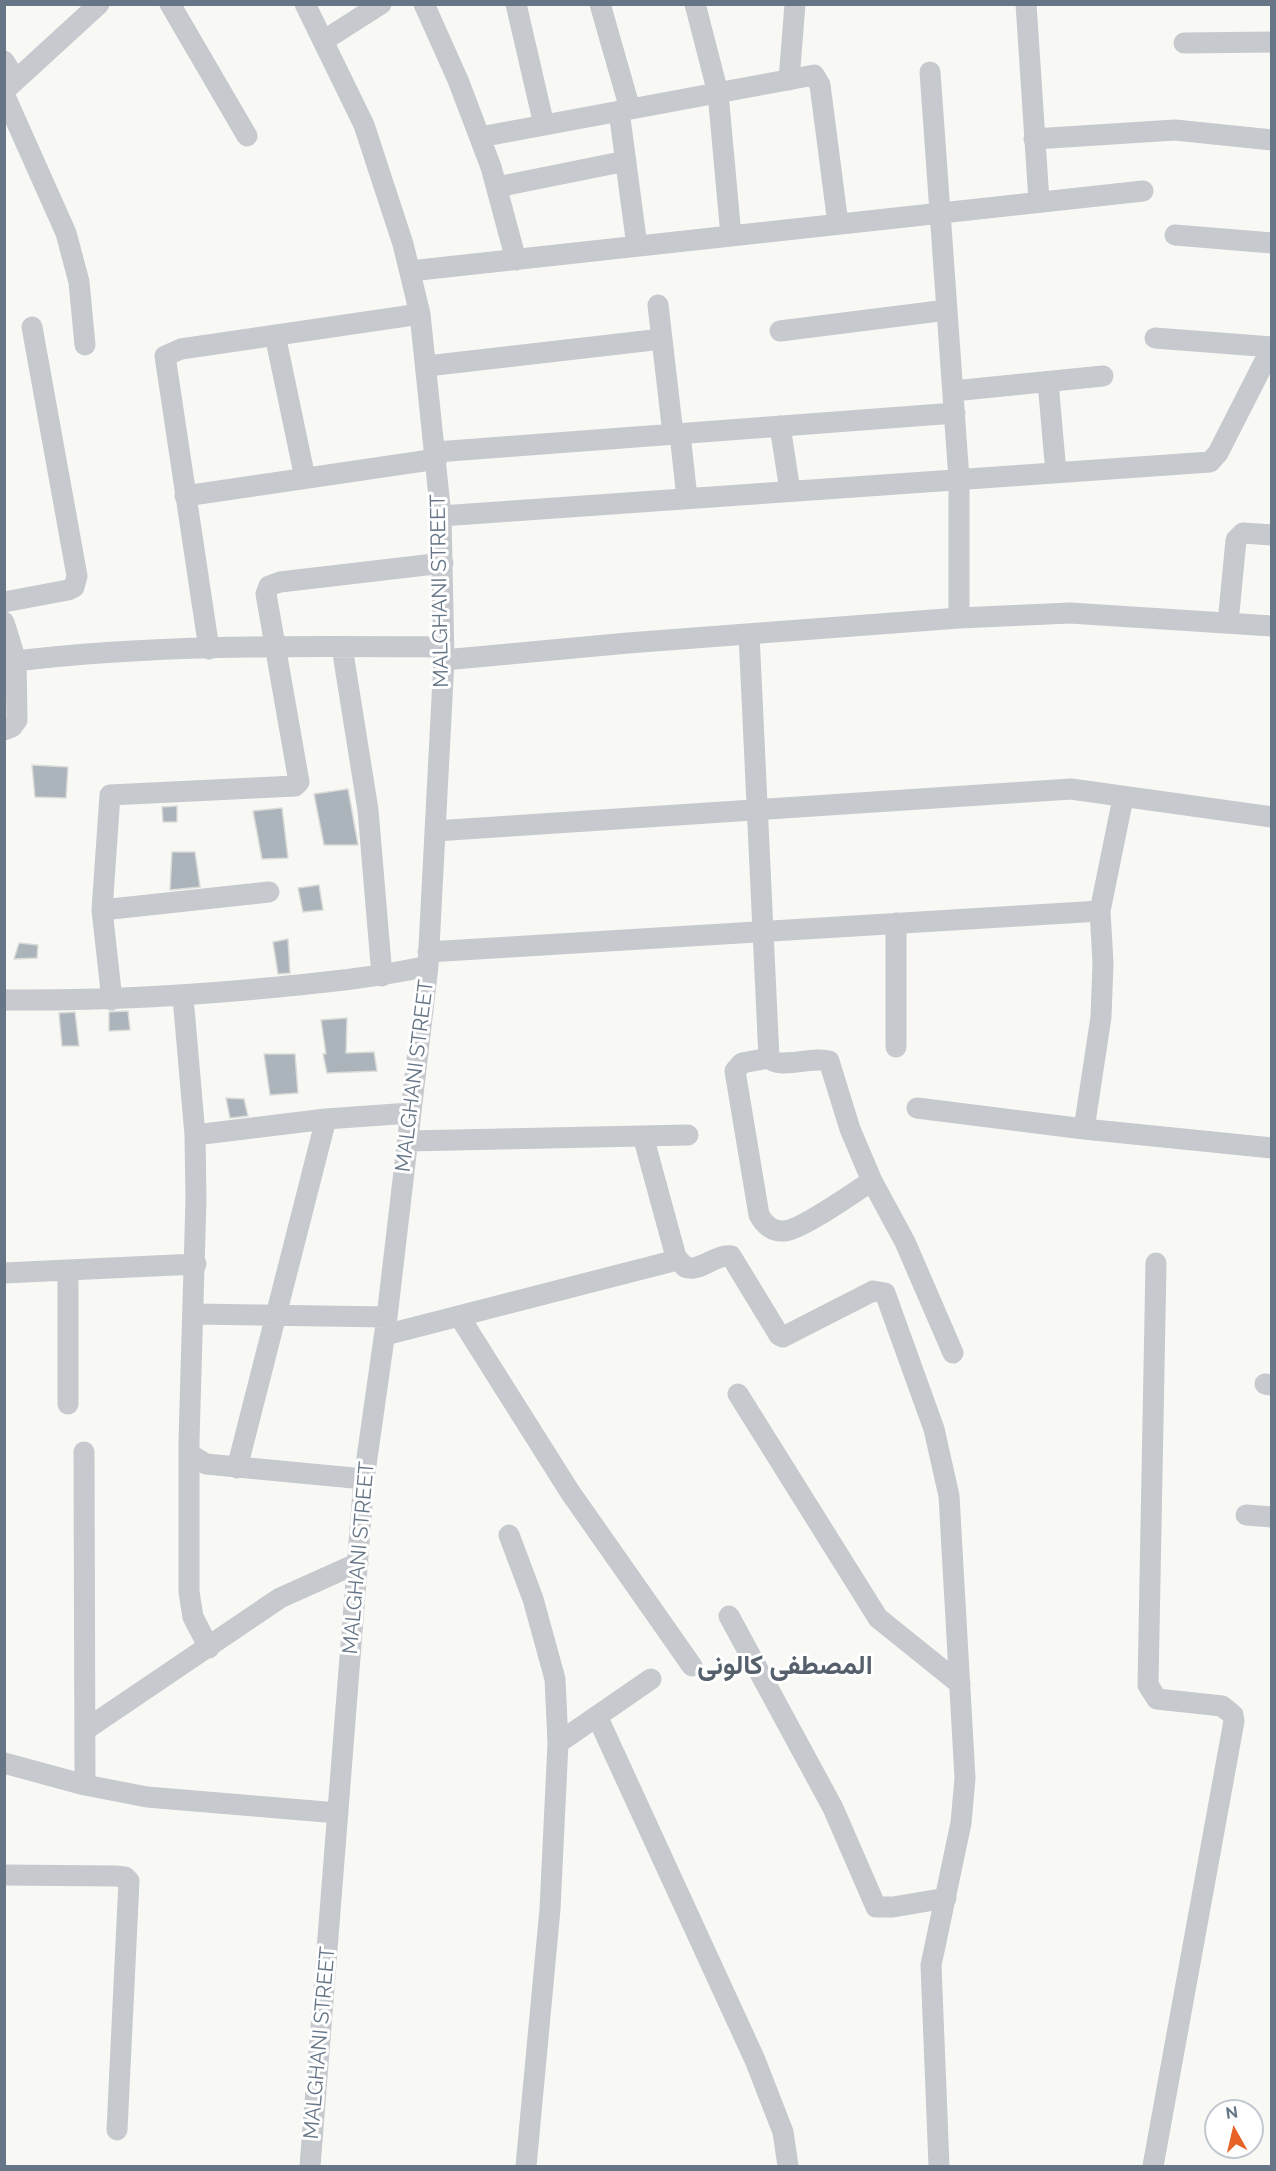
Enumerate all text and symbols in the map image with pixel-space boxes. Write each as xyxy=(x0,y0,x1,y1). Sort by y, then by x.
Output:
street label: MALGHANI STREET xyxy=(426,494,454,688)
street label: MALGHANI STREET xyxy=(391,978,439,1174)
street label: MALGHANI STREET xyxy=(338,1461,380,1655)
district label: المصطفی کالونی xyxy=(697,1650,873,1682)
street label: MALGHANI STREET xyxy=(299,1946,341,2140)
north arrow xyxy=(1204,2099,1264,2159)
text: N xyxy=(1224,2102,1239,2123)

